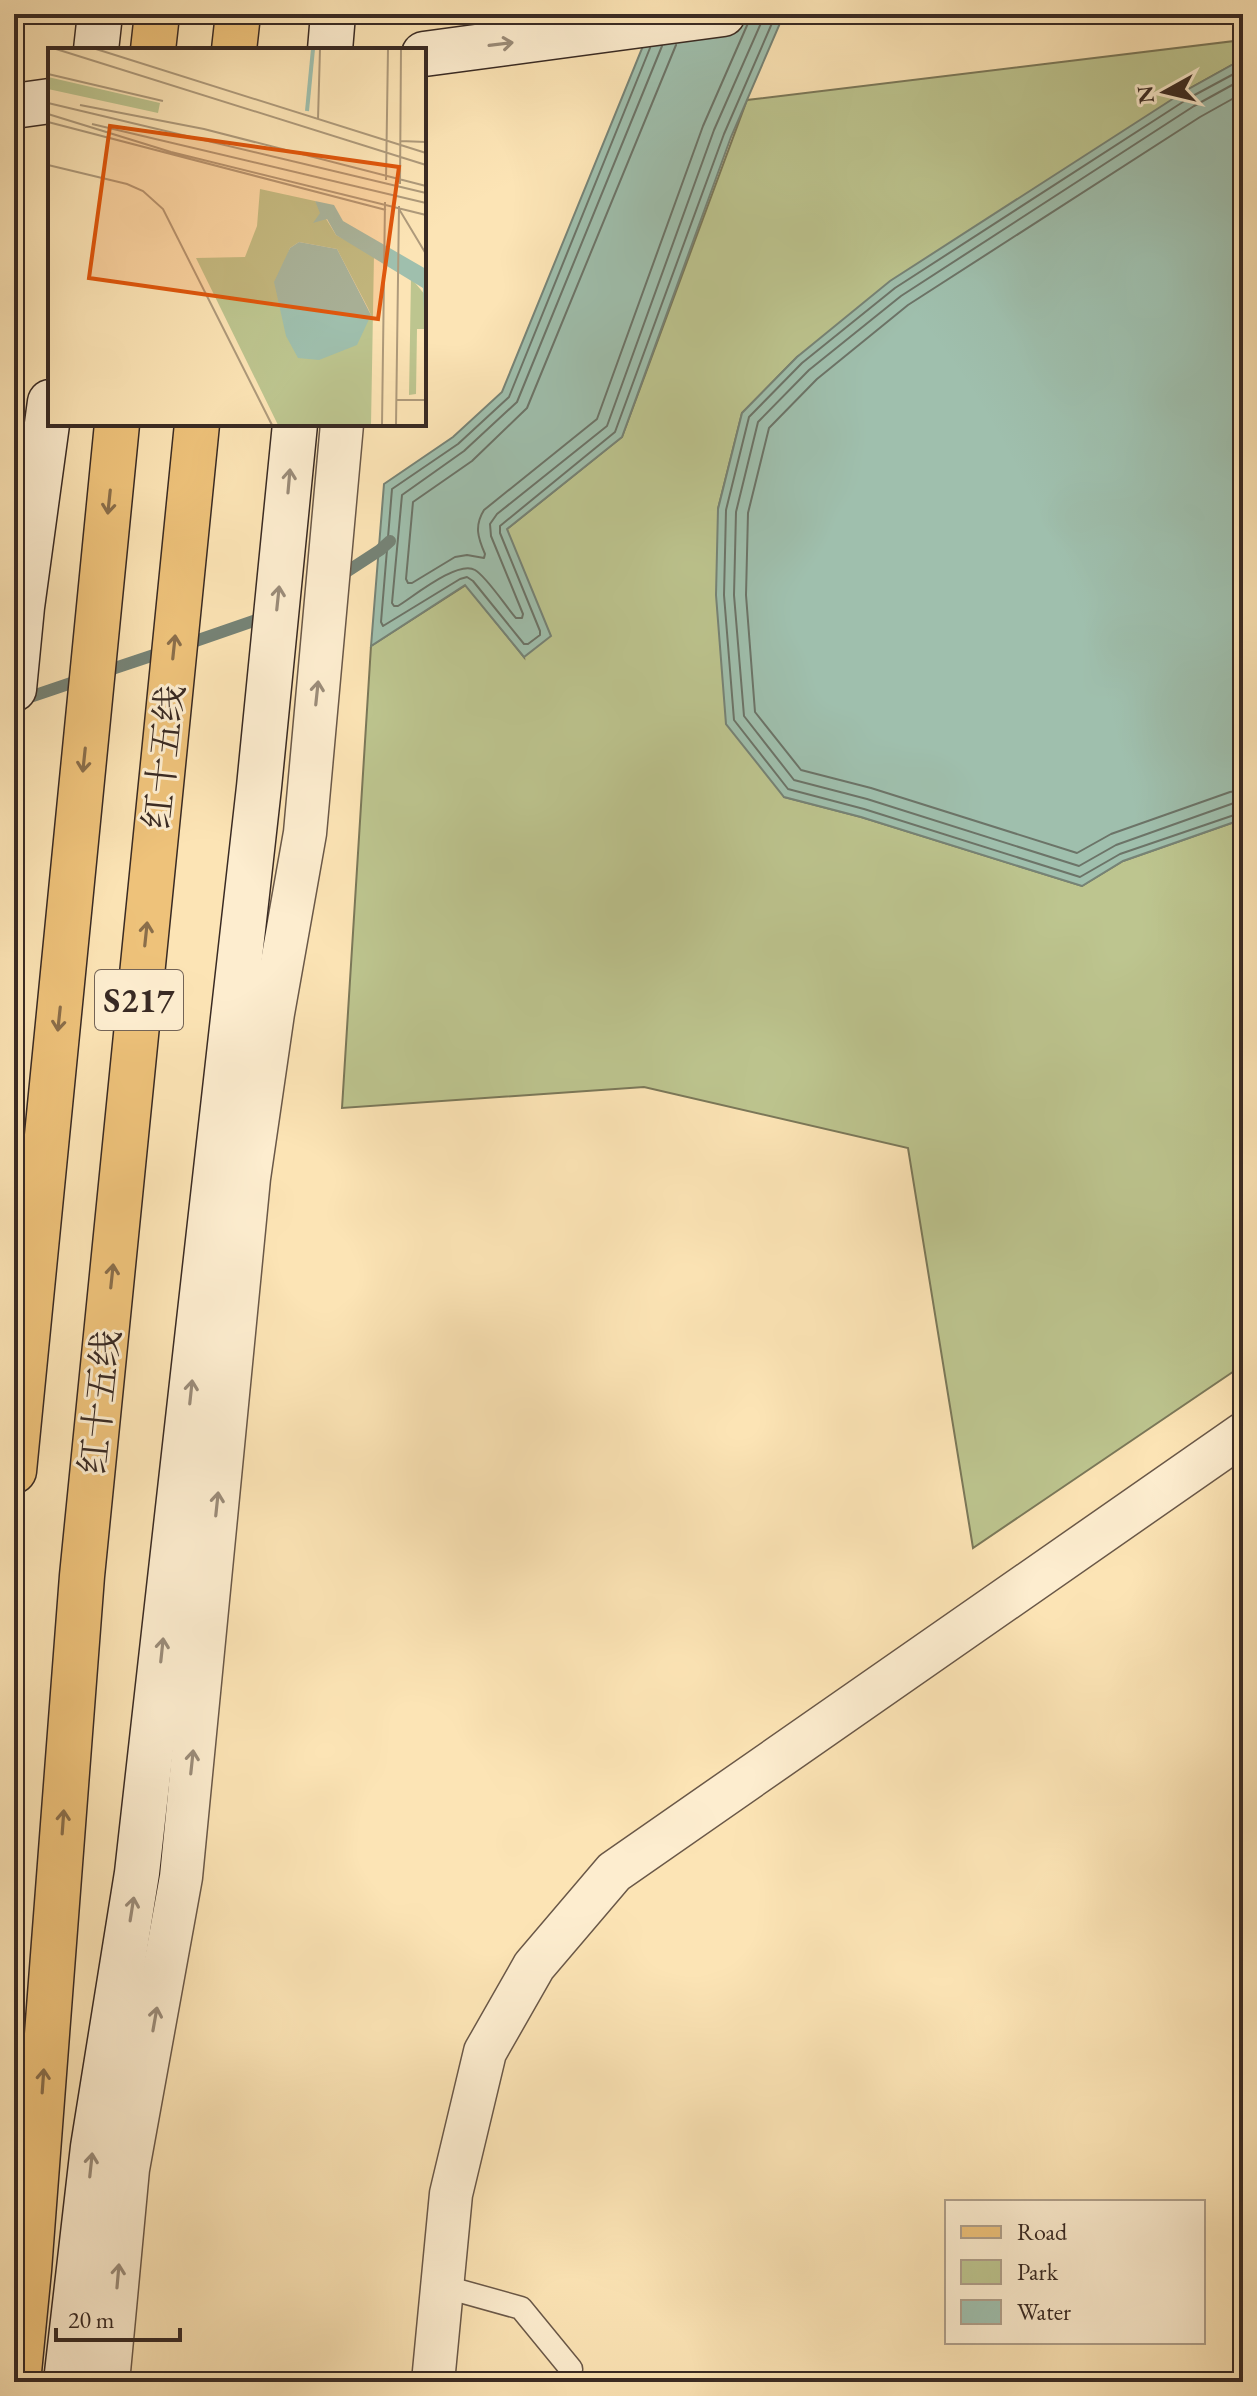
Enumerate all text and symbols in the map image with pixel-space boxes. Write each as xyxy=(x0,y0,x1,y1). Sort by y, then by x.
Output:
one-way arrow xyxy=(488,36,513,51)
inset map xyxy=(48,48,426,426)
north arrow xyxy=(1125,52,1205,132)
text: N xyxy=(1130,84,1161,106)
one-way arrow xyxy=(282,469,297,495)
one-way arrow xyxy=(102,488,117,515)
one-way arrow xyxy=(271,585,286,612)
one-way arrow xyxy=(167,634,182,661)
one-way arrow xyxy=(310,680,325,707)
street label: 红十五线 xyxy=(133,683,194,831)
one-way arrow xyxy=(77,746,92,773)
one-way arrow xyxy=(139,921,154,947)
road number: S217 xyxy=(95,970,183,1030)
one-way arrow xyxy=(51,1005,66,1032)
one-way arrow xyxy=(104,1263,119,1290)
street label: 红十五线 xyxy=(69,1328,130,1476)
one-way arrow xyxy=(184,1379,199,1406)
one-way arrow xyxy=(210,1491,225,1517)
one-way arrow xyxy=(155,1638,170,1664)
one-way arrow xyxy=(185,1749,200,1776)
one-way arrow xyxy=(56,1809,71,1836)
one-way arrow xyxy=(125,1896,140,1922)
one-way arrow xyxy=(148,2007,163,2033)
one-way arrow xyxy=(36,2068,51,2095)
one-way arrow xyxy=(83,2152,98,2179)
legend xyxy=(945,2200,1205,2344)
text: Road xyxy=(1017,2216,1068,2247)
text: Park xyxy=(1017,2256,1059,2287)
one-way arrow xyxy=(110,2263,125,2290)
scale bar xyxy=(56,2292,180,2342)
text: Water xyxy=(1017,2296,1071,2327)
text: 20 m xyxy=(68,2304,115,2335)

